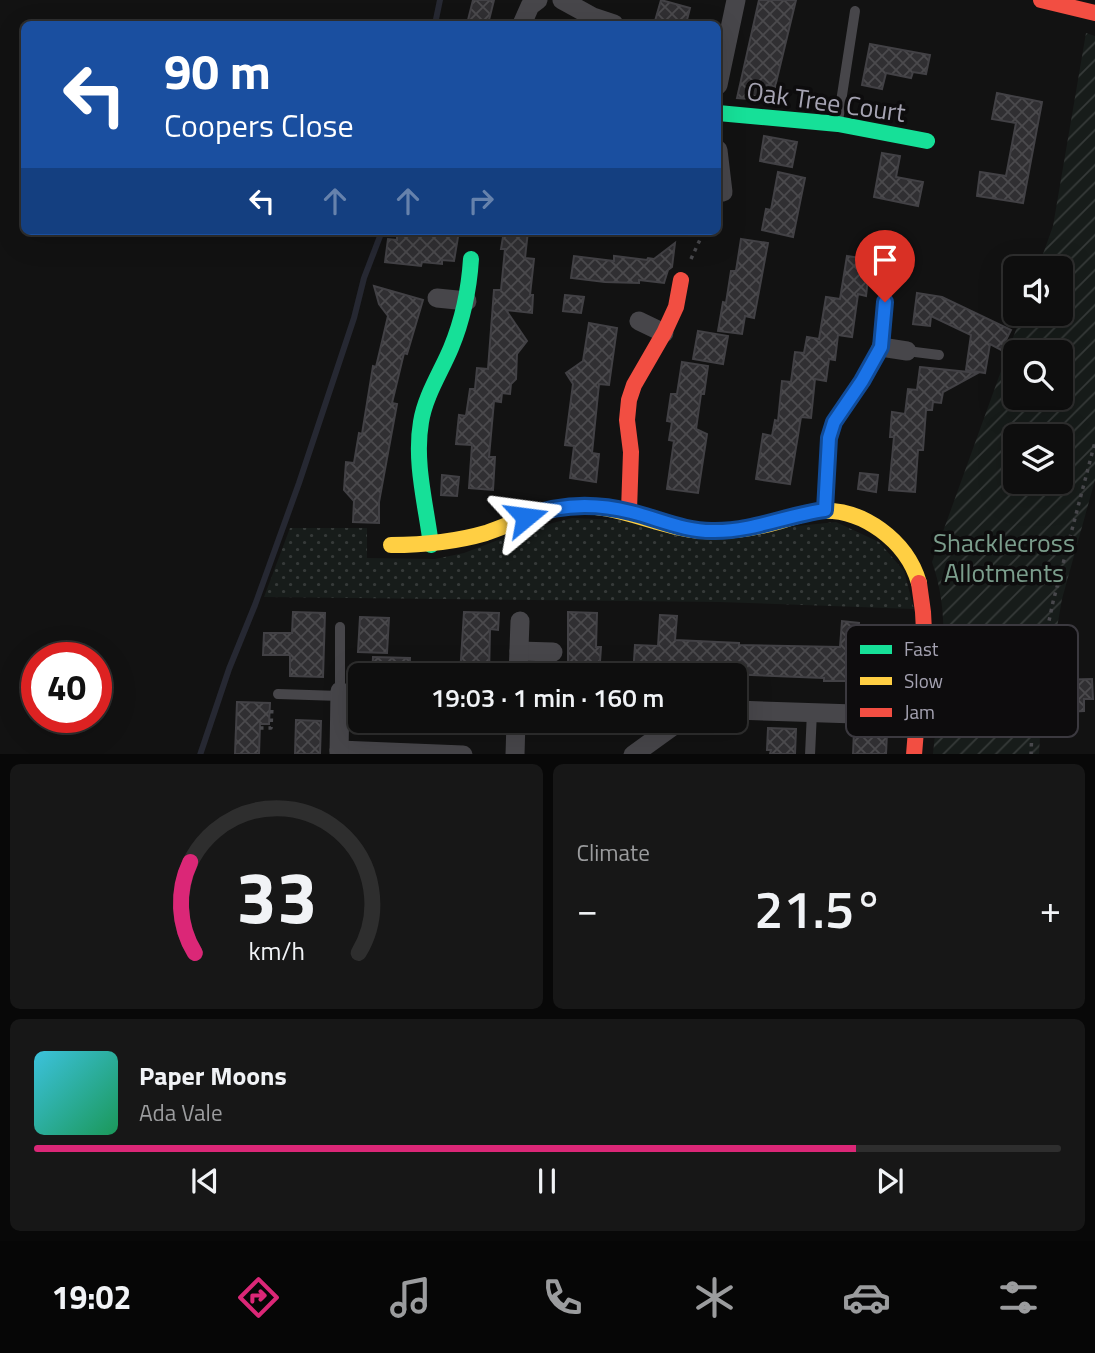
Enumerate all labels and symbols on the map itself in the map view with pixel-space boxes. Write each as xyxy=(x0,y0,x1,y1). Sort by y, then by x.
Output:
street label: Oak Tree Court xyxy=(744,71,908,132)
pin xyxy=(855,230,915,302)
position arrow xyxy=(489,480,563,554)
park label: Shacklecross Allotments xyxy=(933,523,1075,592)
legend xyxy=(846,625,1078,737)
text: Fast xyxy=(904,634,939,663)
speed limit sign: 40 xyxy=(21,642,112,733)
text: Slow xyxy=(904,666,943,695)
text: Jam xyxy=(904,697,935,726)

